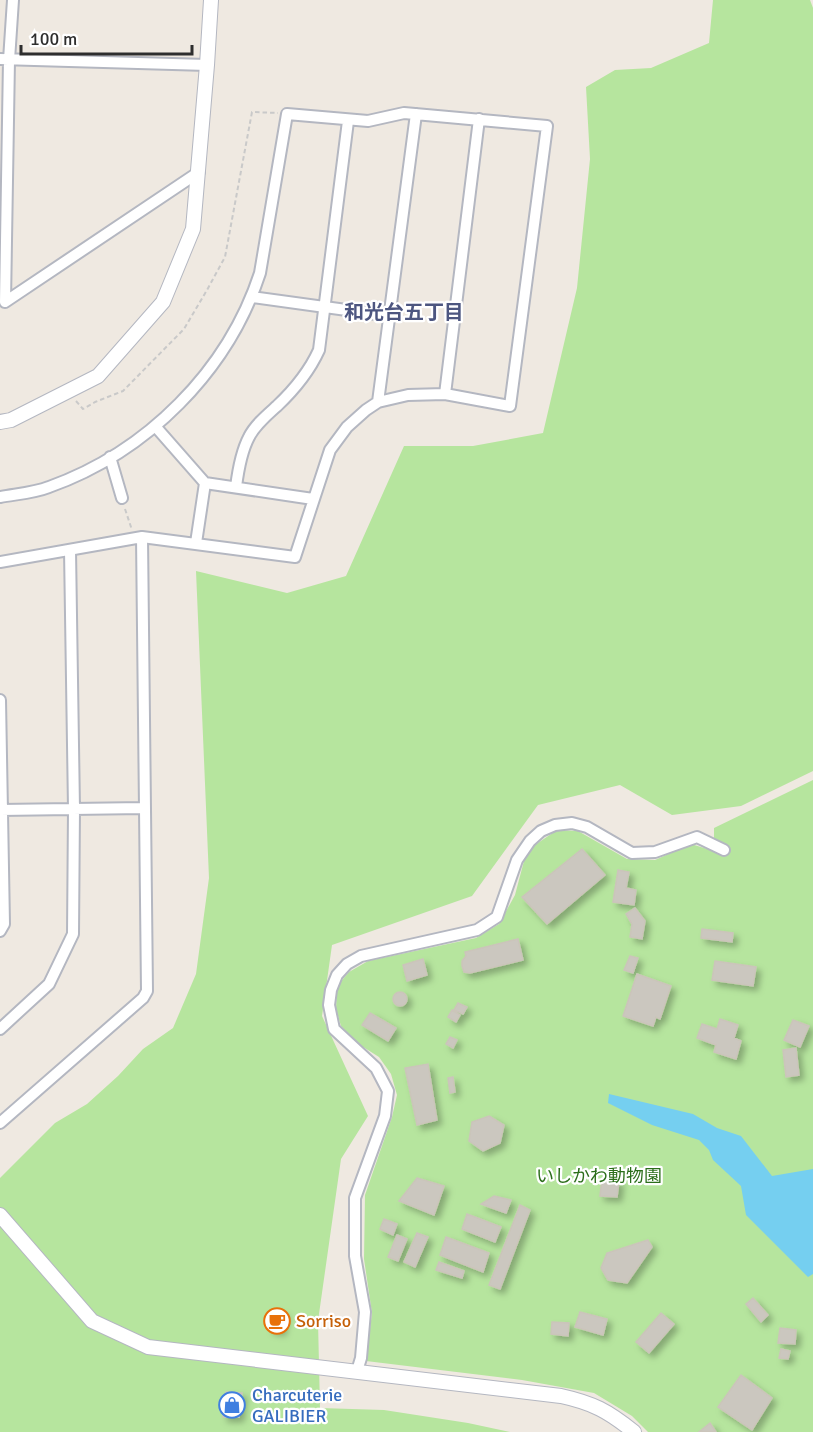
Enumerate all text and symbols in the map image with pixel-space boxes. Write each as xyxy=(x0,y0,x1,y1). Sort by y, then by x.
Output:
scale bar xyxy=(21,18,192,56)
text: 100 m xyxy=(30,28,77,50)
district label: 和光台五丁目 xyxy=(344,300,464,325)
park label: いしかわ動物園 xyxy=(536,1165,662,1187)
cafe icon: Sorriso xyxy=(262,1306,292,1336)
place label: Sorriso xyxy=(296,1310,351,1332)
place label: Charcuterie GALIBIER xyxy=(252,1384,342,1427)
shop icon: Charcuterie GALIBIER xyxy=(217,1390,247,1420)

